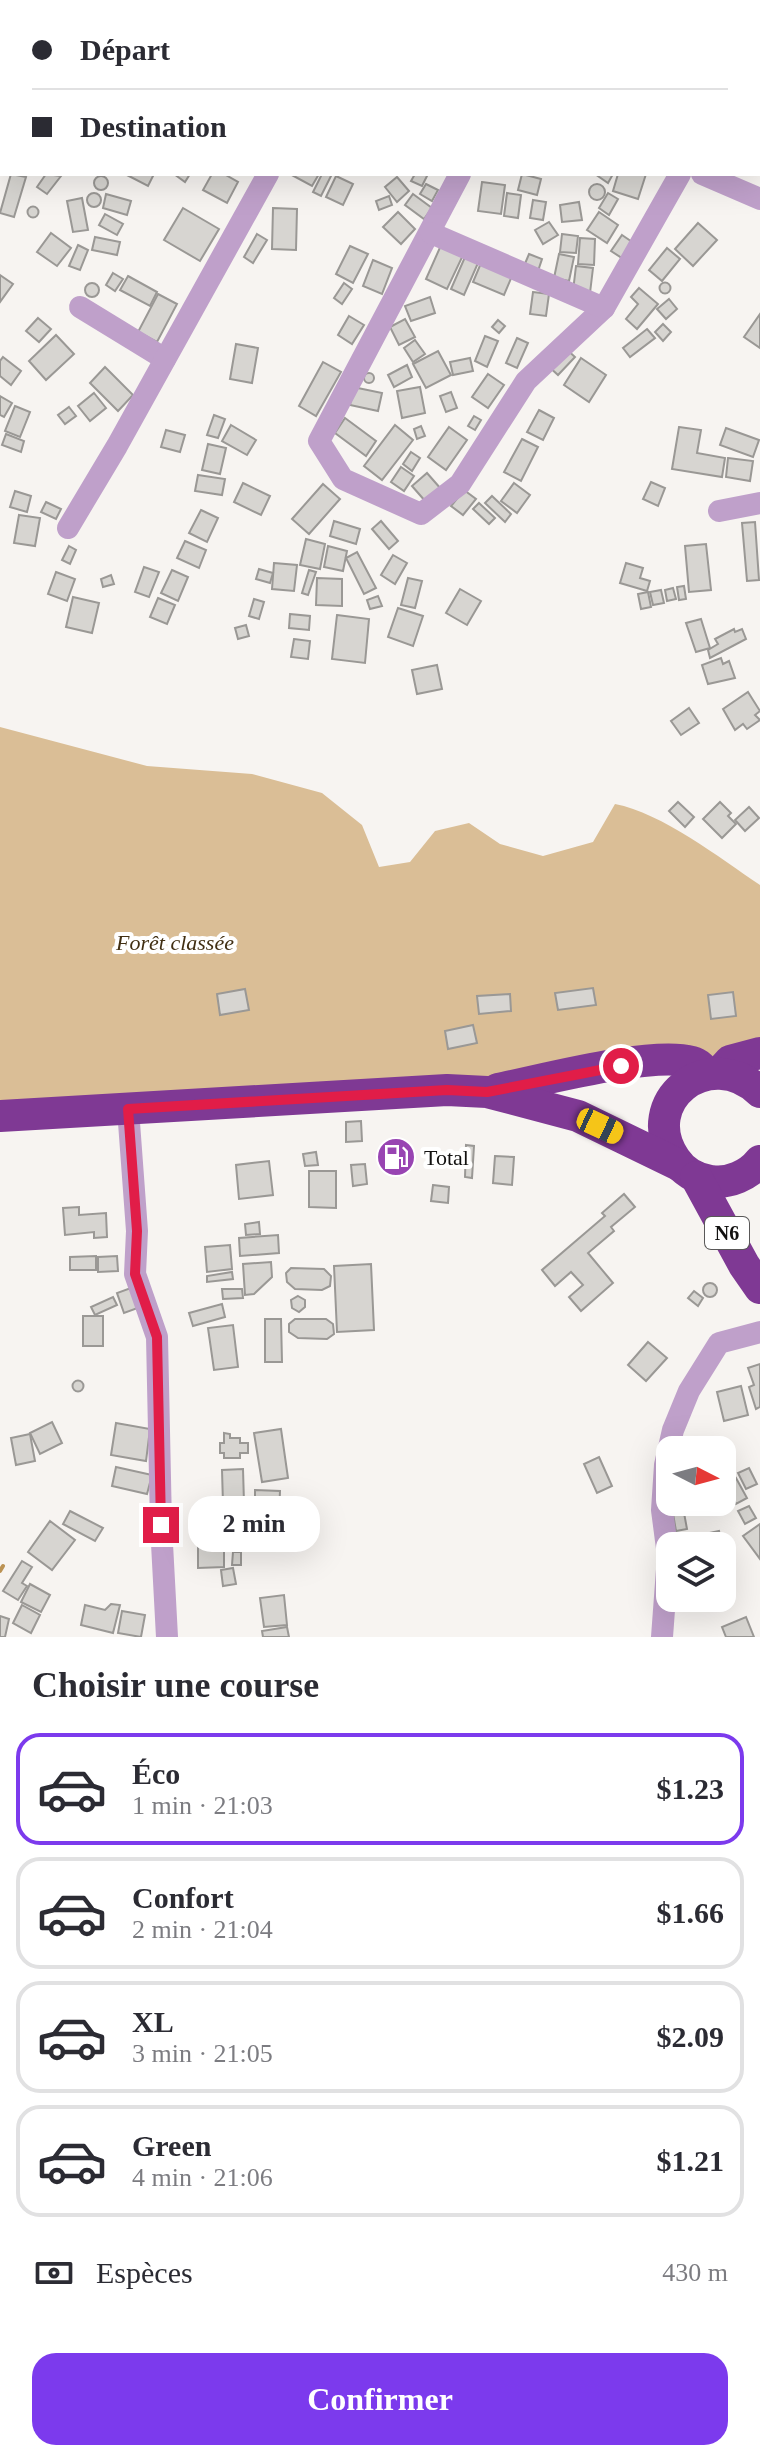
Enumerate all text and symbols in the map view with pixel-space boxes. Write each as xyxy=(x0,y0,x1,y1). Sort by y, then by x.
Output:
text: Départ xyxy=(80,33,170,66)
text: Destination xyxy=(80,110,227,143)
park label: Forêt classée xyxy=(115,930,234,955)
route start xyxy=(603,1048,639,1084)
car xyxy=(573,1105,627,1147)
fuel station icon: Total xyxy=(375,1136,417,1178)
place label: Total xyxy=(424,1145,469,1170)
road number: N6 xyxy=(705,1217,749,1249)
north arrow xyxy=(656,1436,736,1516)
map controls xyxy=(656,1436,736,1612)
callout: 2 min xyxy=(189,1497,321,1553)
route end xyxy=(143,1507,179,1543)
text: 2 min xyxy=(223,1509,285,1538)
button: layers xyxy=(656,1532,736,1612)
text: Choisir une course xyxy=(32,1665,319,1705)
icon: car xyxy=(36,1753,108,1825)
text: Éco xyxy=(132,1757,180,1790)
text: $1.23 xyxy=(657,1772,724,1805)
text: 1 min · 21:03 xyxy=(132,1791,273,1820)
icon: car xyxy=(36,1877,108,1949)
text: Confort xyxy=(132,1881,234,1914)
text: $1.66 xyxy=(657,1896,724,1929)
text: 2 min · 21:04 xyxy=(132,1915,273,1944)
icon: car xyxy=(36,2001,108,2073)
text: XL xyxy=(132,2005,174,2038)
text: $2.09 xyxy=(657,2020,724,2053)
text: 3 min · 21:05 xyxy=(132,2039,273,2068)
icon: car xyxy=(36,2125,108,2197)
text: Green xyxy=(132,2129,211,2162)
text: $1.21 xyxy=(657,2144,724,2177)
text: 4 min · 21:06 xyxy=(132,2163,273,2192)
icon: cash xyxy=(32,2251,76,2295)
text: Espèces xyxy=(96,2256,193,2289)
text: 430 m xyxy=(662,2258,728,2287)
button: Confirmer xyxy=(32,2353,728,2445)

